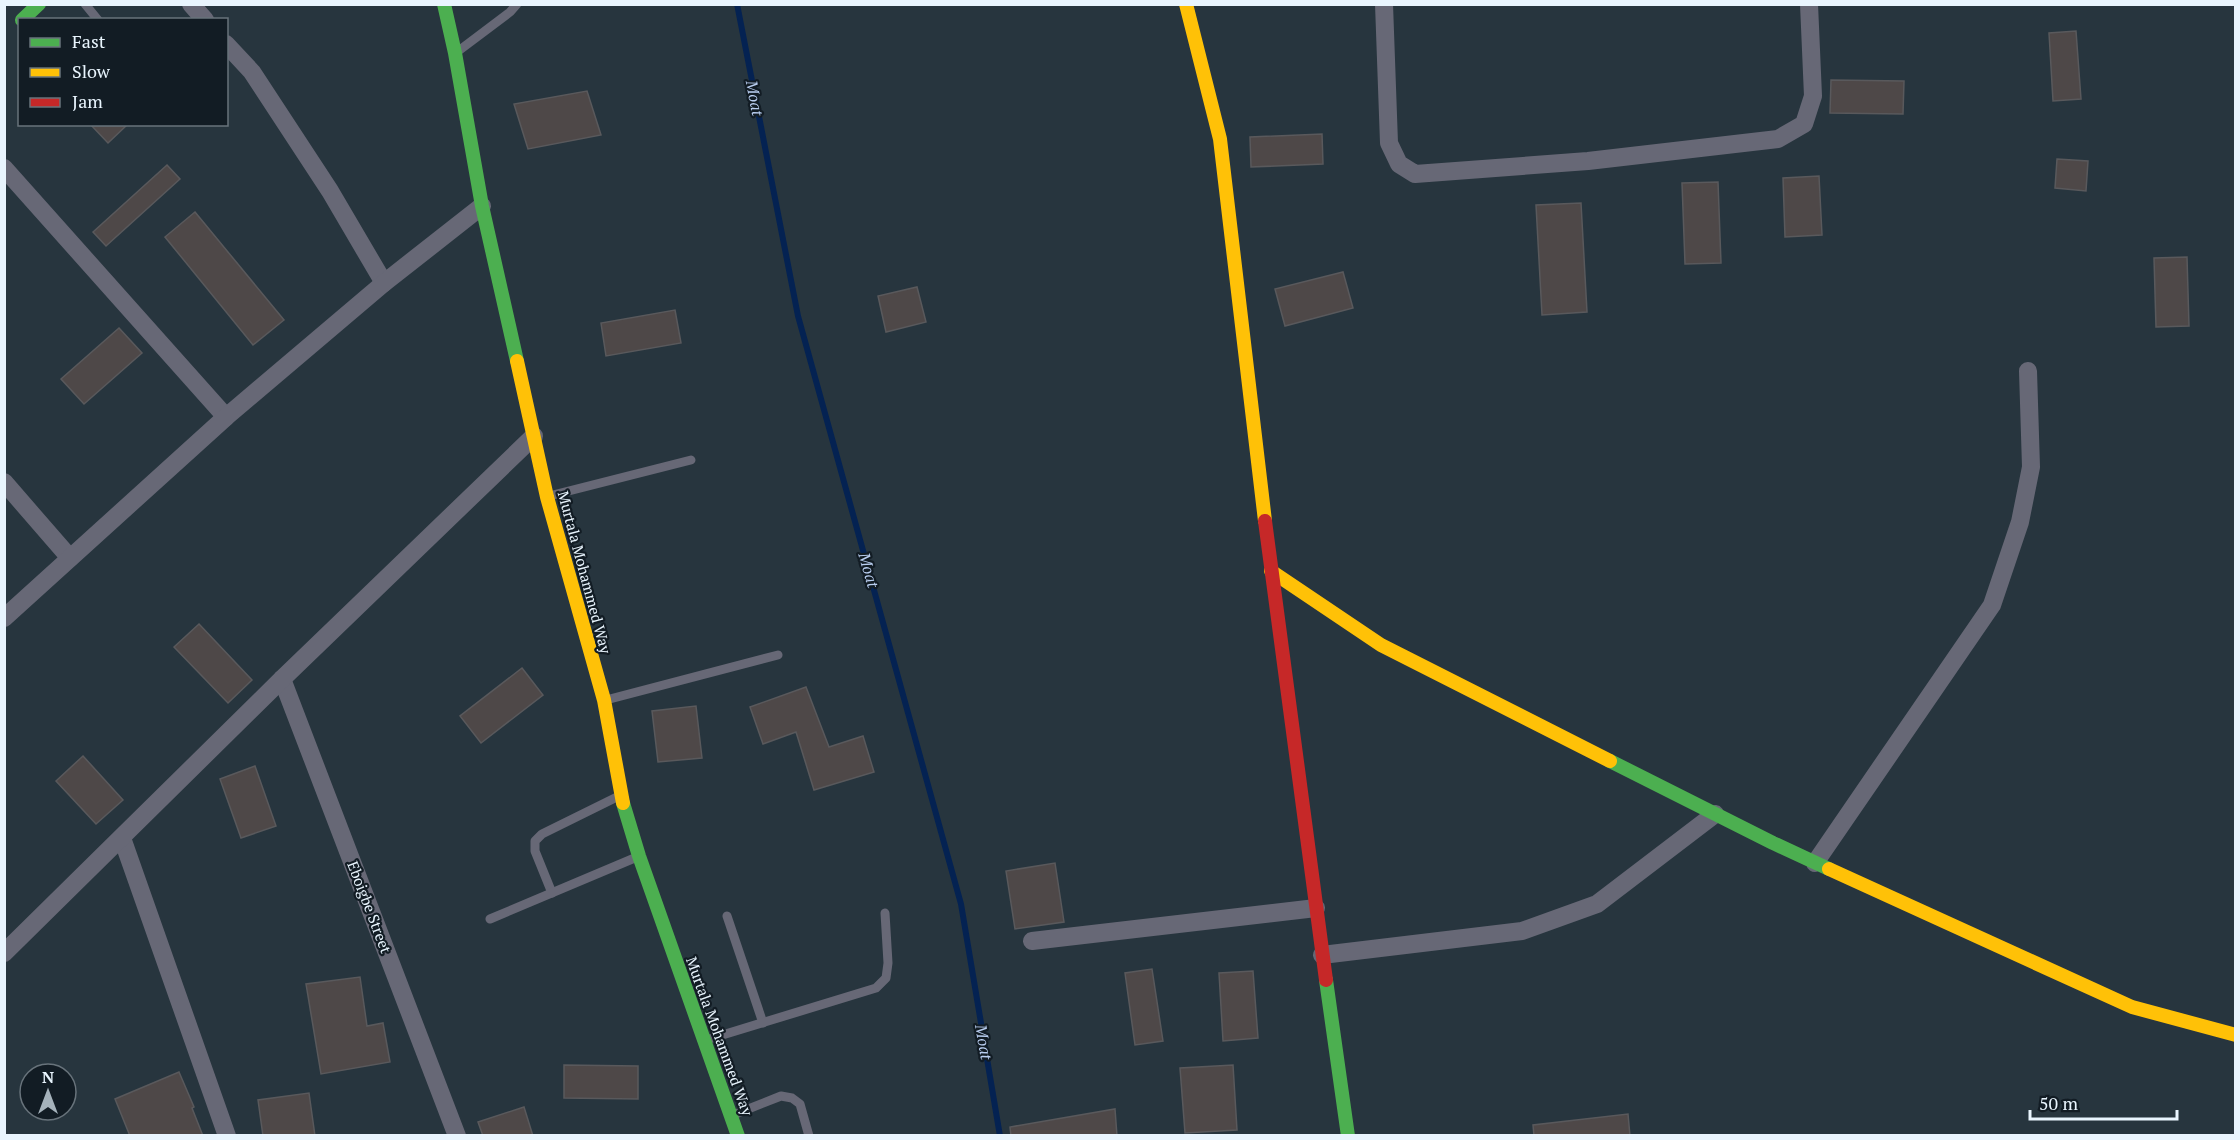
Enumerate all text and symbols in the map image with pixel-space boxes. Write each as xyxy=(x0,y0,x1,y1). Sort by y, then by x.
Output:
legend xyxy=(18,18,228,126)
text: Fast xyxy=(72,29,106,53)
text: Slow xyxy=(72,59,111,83)
water label: Moat xyxy=(741,77,769,118)
text: Jam xyxy=(72,89,103,113)
street label: Murtala Mohammed Way xyxy=(554,489,616,656)
water label: Moat xyxy=(853,549,885,591)
street label: Eboigbe Street xyxy=(343,858,397,956)
street label: Murtala Mohammed Way xyxy=(682,954,758,1119)
water label: Moat xyxy=(970,1021,998,1062)
north arrow xyxy=(18,1062,78,1122)
text: N xyxy=(42,1066,54,1088)
scale bar xyxy=(2030,1083,2177,1121)
text: 50 m xyxy=(2039,1091,2079,1115)

